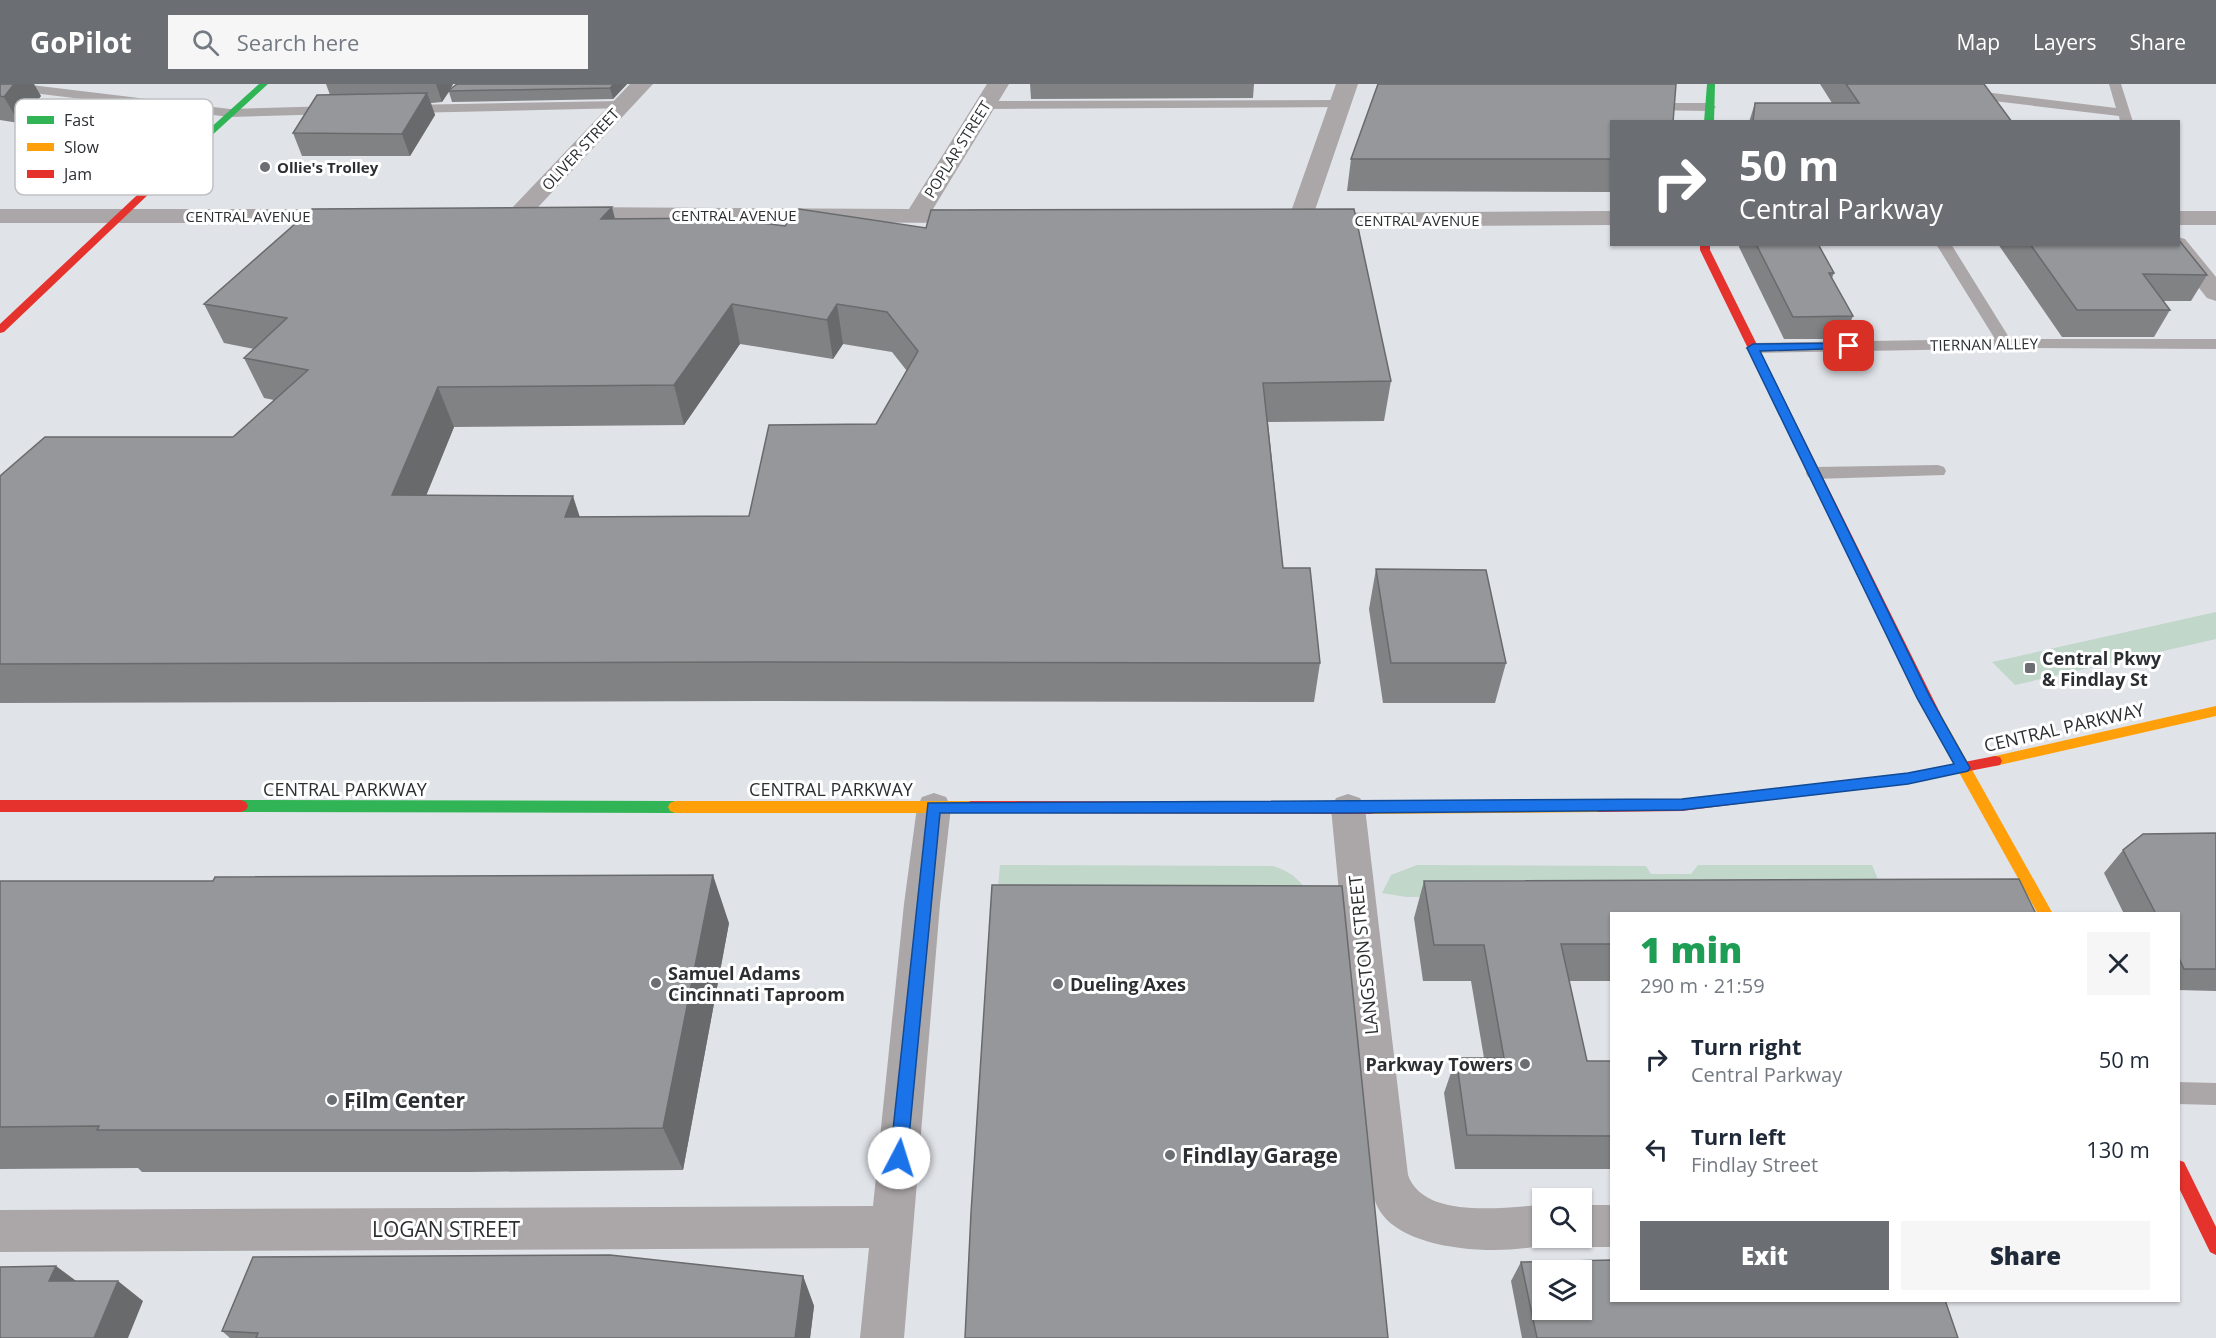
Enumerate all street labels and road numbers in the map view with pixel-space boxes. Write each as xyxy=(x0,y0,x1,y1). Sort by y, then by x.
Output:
street label: POPLAR STREET xyxy=(919,96,995,201)
street label: OLIVER STREET xyxy=(537,103,624,194)
street label: CENTRAL AVENUE xyxy=(671,205,797,225)
street label: CENTRAL AVENUE xyxy=(185,206,311,226)
street label: CENTRAL AVENUE xyxy=(1354,210,1480,230)
street label: TIERNAN ALLEY xyxy=(1930,333,2039,355)
street label: CENTRAL PARKWAY xyxy=(1982,697,2147,757)
street label: CENTRAL PARKWAY xyxy=(263,777,428,801)
street label: CENTRAL PARKWAY xyxy=(749,777,914,801)
street label: LANGSTON STREET xyxy=(1343,874,1383,1036)
street label: LOGAN STREET xyxy=(372,1215,520,1243)

